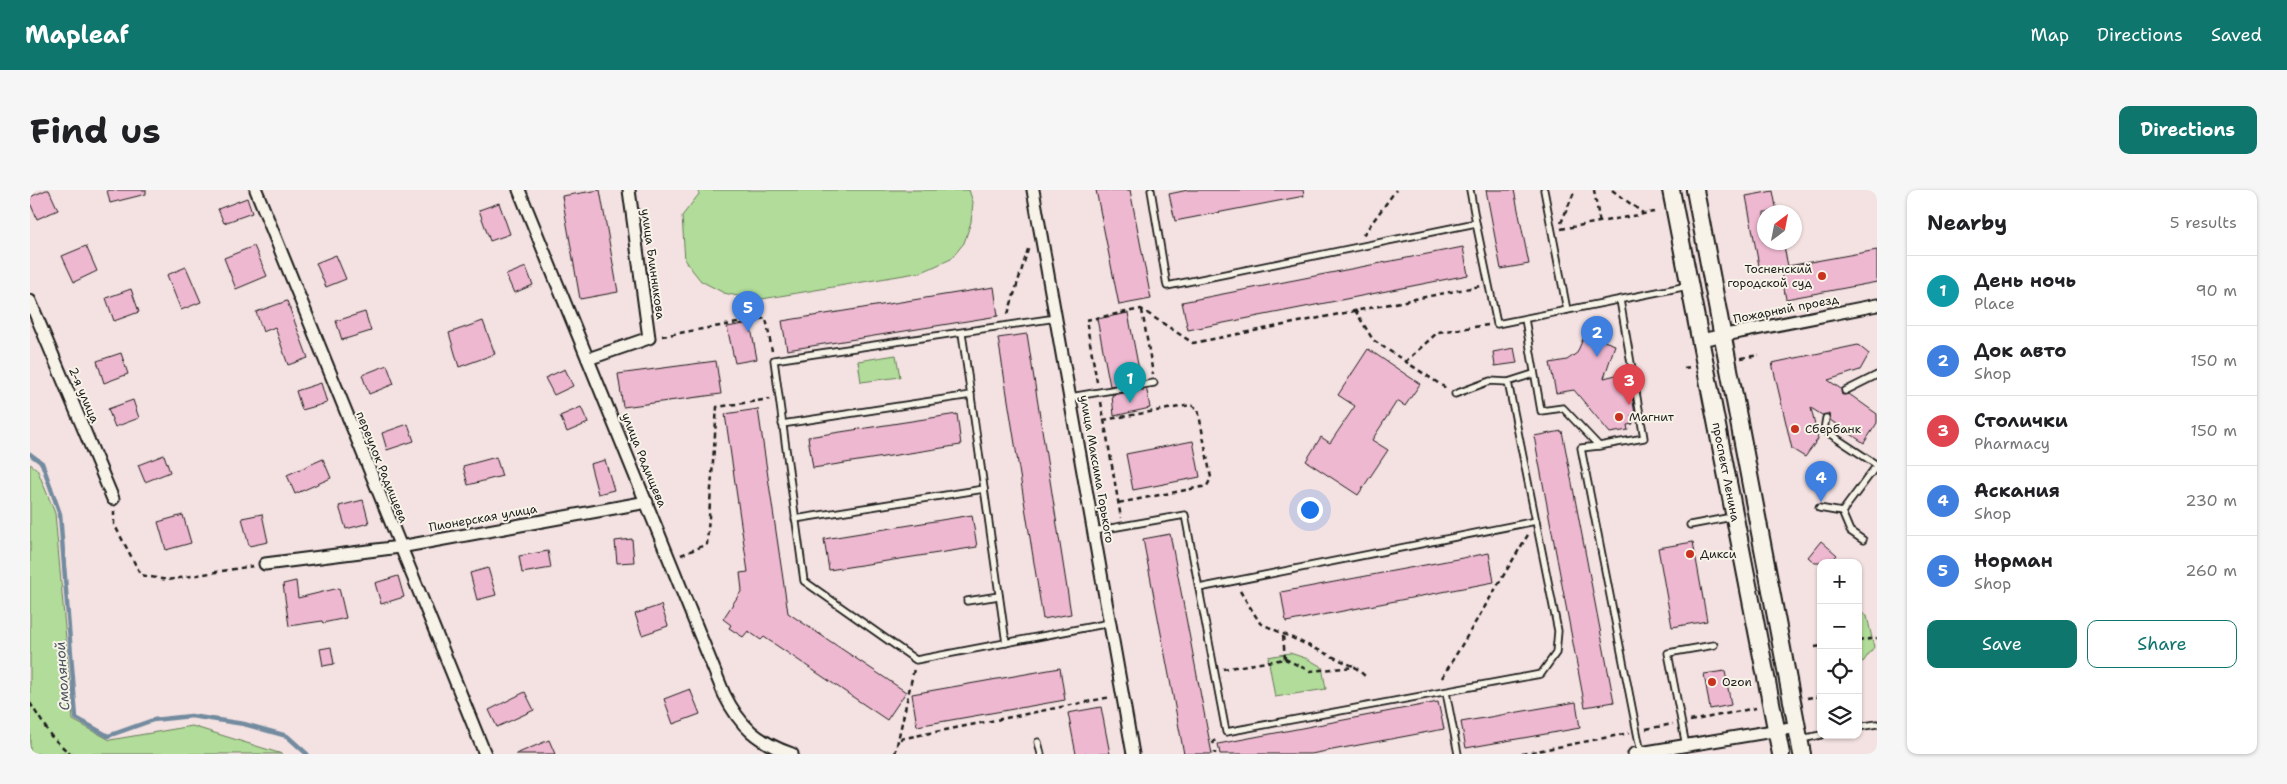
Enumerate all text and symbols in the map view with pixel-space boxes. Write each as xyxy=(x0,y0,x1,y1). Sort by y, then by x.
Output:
text: Mapleaf xyxy=(25,19,129,51)
text: Map xyxy=(2031,23,2069,47)
text: Directions xyxy=(2097,23,2183,47)
text: Saved xyxy=(2211,23,2262,47)
button: Directions xyxy=(2119,106,2257,154)
text: Find us xyxy=(30,107,161,154)
north arrow xyxy=(1757,205,1802,250)
street label: улица Блинникова xyxy=(637,208,669,321)
text: Nearby xyxy=(1927,209,2007,237)
text: 5 results xyxy=(2170,212,2237,233)
place label: Тосненский городской суд xyxy=(1728,261,1812,291)
text: День ночь xyxy=(1974,268,2076,293)
marker: Тосненский городской суд xyxy=(1816,270,1828,282)
text: 1 xyxy=(1939,280,1947,301)
text: 90 m xyxy=(2196,280,2237,301)
pin: 5 xyxy=(732,291,764,332)
street label: Пожарный проезд xyxy=(1732,291,1840,327)
text: Place xyxy=(1974,293,2015,314)
pin: 2 xyxy=(1581,316,1613,357)
text: Док авто xyxy=(1974,338,2067,363)
text: 2 xyxy=(1937,350,1949,371)
text: 150 m xyxy=(2190,350,2237,371)
pin: 1 xyxy=(1114,362,1146,403)
text: Shop xyxy=(1974,363,2011,384)
pin: 3 xyxy=(1613,364,1645,405)
street label: 2-я улица xyxy=(65,365,103,426)
street label: улица Максима Горького xyxy=(1076,394,1118,544)
text: Столички xyxy=(1974,408,2068,433)
street label: переулок Радищева xyxy=(352,409,412,526)
place label: Магнит xyxy=(1629,409,1675,425)
street label: улица Радищева xyxy=(618,410,671,510)
marker: Магнит xyxy=(1613,411,1625,423)
text: 3 xyxy=(1937,420,1949,441)
text: 150 m xyxy=(2190,420,2237,441)
street label: проспект Ленина xyxy=(1709,421,1744,524)
place label: Сбербанк xyxy=(1805,421,1862,437)
marker: Сбербанк xyxy=(1789,423,1801,435)
text: Pharmacy xyxy=(1974,433,2050,454)
pin: 4 xyxy=(1805,461,1837,502)
text: Аскания xyxy=(1974,478,2060,503)
text: 4 xyxy=(1937,490,1949,511)
text: 230 m xyxy=(2185,490,2237,511)
your location xyxy=(1297,497,1323,523)
street label: Пионерская улица xyxy=(428,501,539,535)
text: Shop xyxy=(1974,503,2011,524)
place label: Дикси xyxy=(1700,546,1737,562)
marker: Дикси xyxy=(1684,548,1696,560)
text: Норман xyxy=(1974,548,2053,573)
map controls xyxy=(1817,559,1862,739)
button: + xyxy=(1817,559,1862,604)
text: 5 xyxy=(1938,560,1948,581)
text: 260 m xyxy=(2185,560,2237,581)
text: Shop xyxy=(1974,573,2011,594)
button: − xyxy=(1817,604,1862,649)
button: Save xyxy=(1927,620,2077,668)
button: Share xyxy=(2087,620,2237,668)
water label: Смоляной xyxy=(51,641,73,711)
button: locate xyxy=(1817,649,1862,694)
place label: Ozon xyxy=(1722,674,1752,690)
marker: Ozon xyxy=(1706,676,1718,688)
button: layers xyxy=(1817,694,1862,739)

